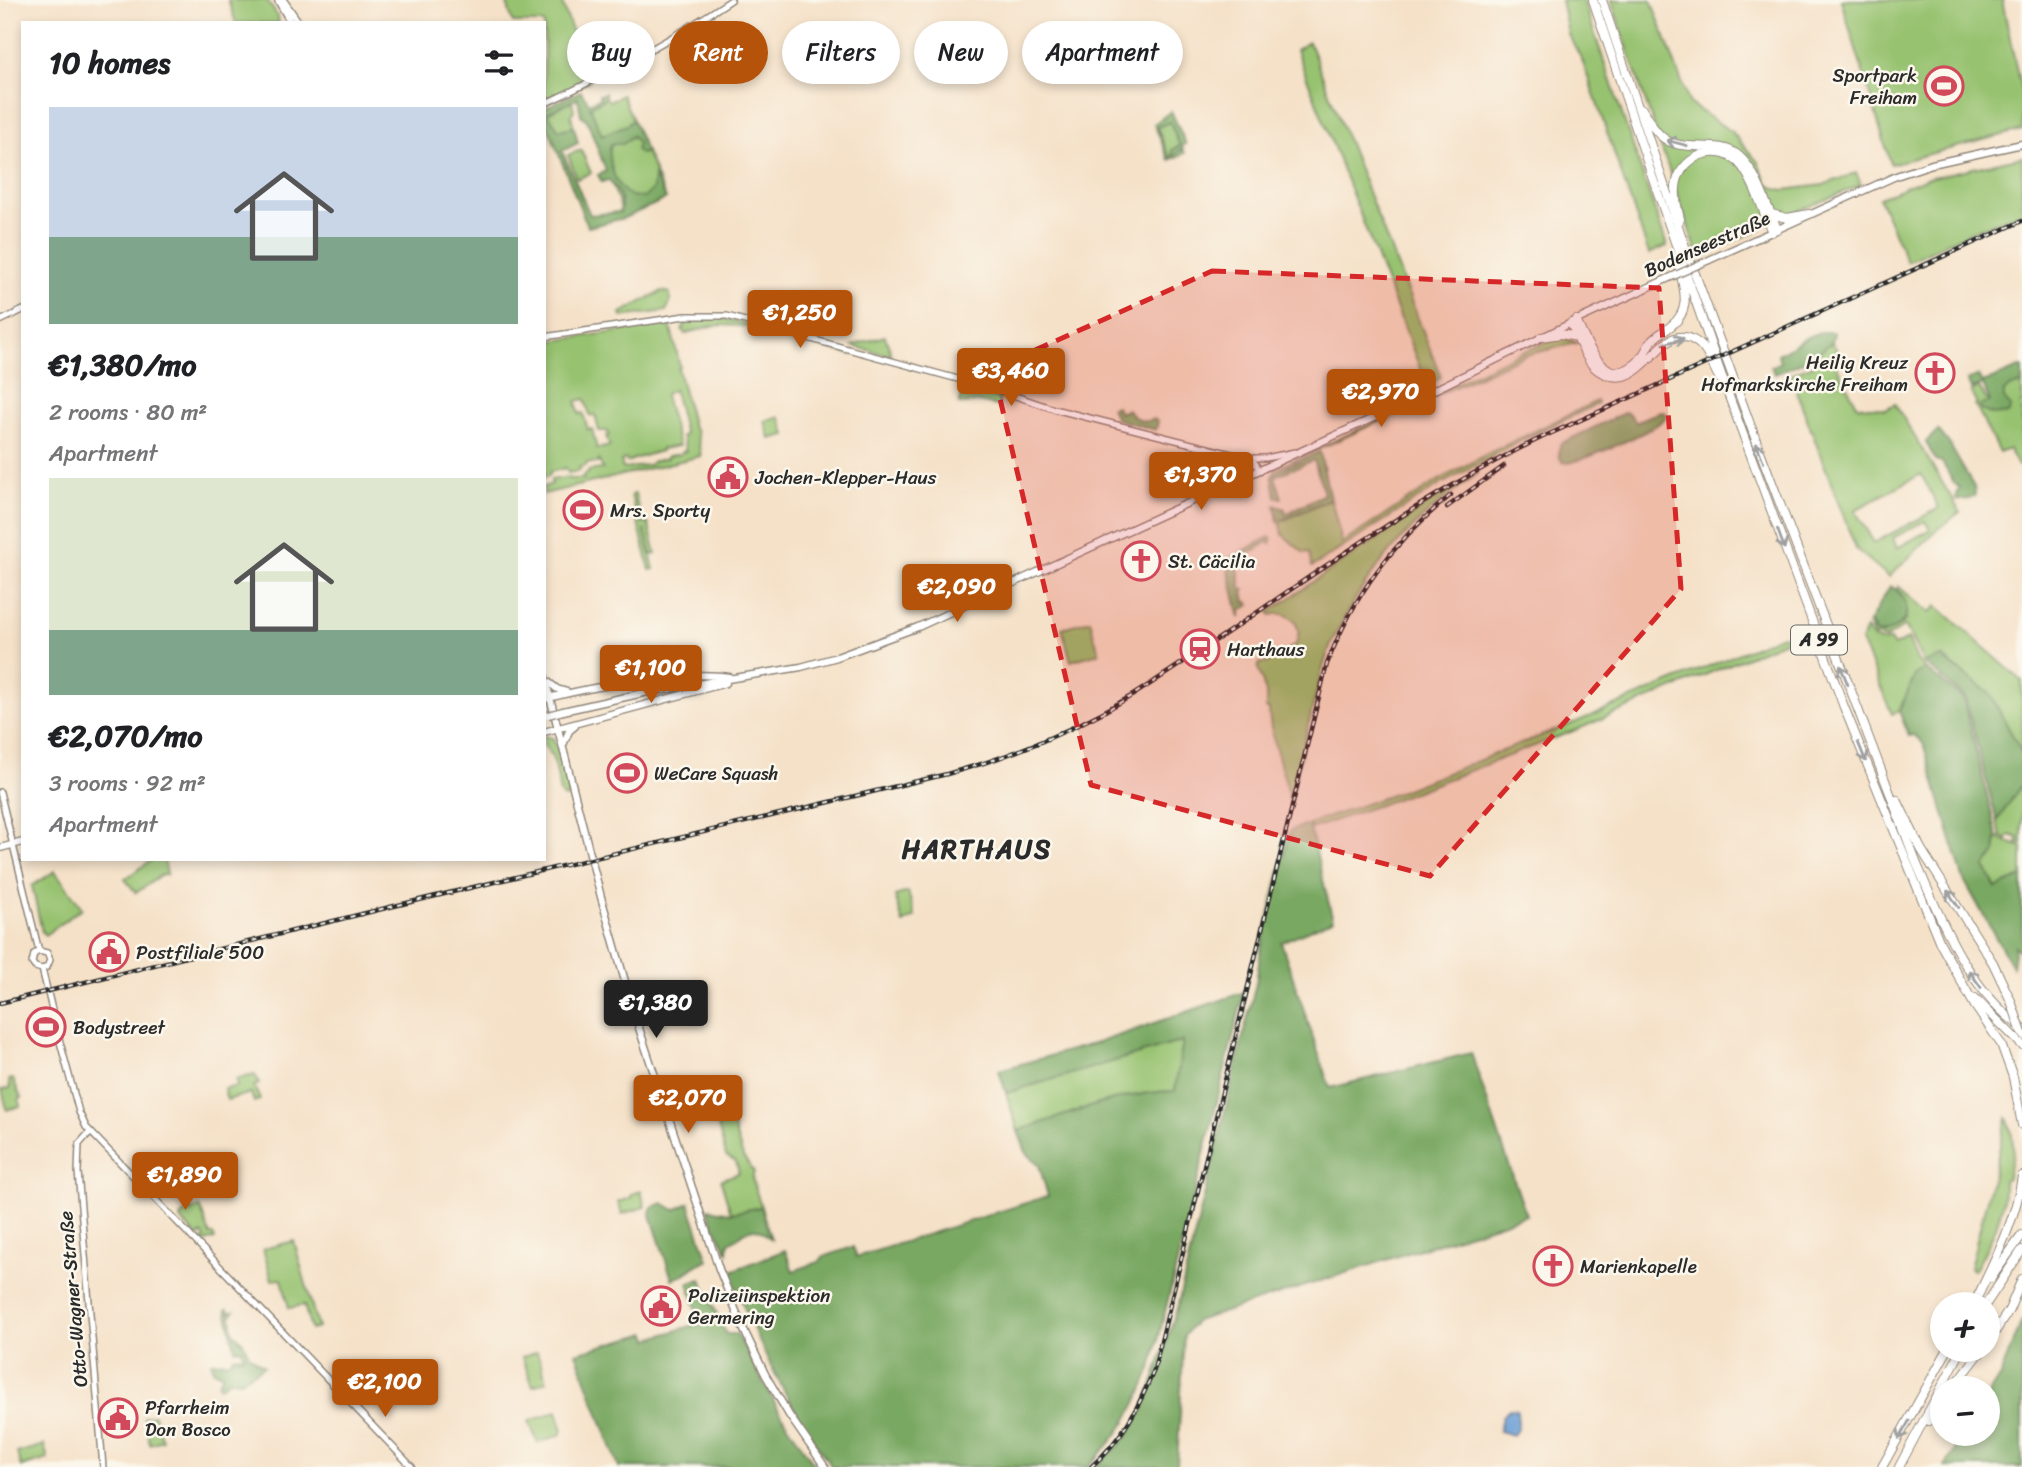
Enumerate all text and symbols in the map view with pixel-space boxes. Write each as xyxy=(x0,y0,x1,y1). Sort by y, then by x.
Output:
chip: Buy xyxy=(567,21,655,84)
chip: Rent xyxy=(669,21,768,84)
chip: Filters xyxy=(782,21,900,84)
chip: New xyxy=(914,21,1008,84)
chip: Apartment xyxy=(1022,21,1183,84)
text: 10 homes xyxy=(49,36,170,90)
icon: filters xyxy=(480,44,518,82)
place label: Sportpark Freiham xyxy=(1832,59,1917,114)
sports icon: Sportpark Freiham xyxy=(1923,65,1965,107)
one-way arrow xyxy=(1667,135,1689,148)
icon: home xyxy=(221,153,347,279)
street label: Bodenseestraße xyxy=(1639,201,1775,287)
pin: €1,250 xyxy=(743,290,857,350)
text: €1,250 xyxy=(763,292,837,333)
one-way arrow xyxy=(1662,333,1684,346)
text: €1,380/mo xyxy=(49,338,197,392)
place label: Heilig Kreuz Hofmarkskirche Freiham xyxy=(1701,346,1909,401)
pin: €3,460 xyxy=(954,348,1068,408)
text: €3,460 xyxy=(973,350,1049,391)
church icon: Heilig Kreuz Hofmarkskirche Freiham xyxy=(1914,352,1956,394)
pin: €2,970 xyxy=(1324,370,1438,429)
text: €2,970 xyxy=(1343,371,1419,412)
text: 2 rooms · 80 m² xyxy=(49,392,207,433)
text: Apartment xyxy=(49,433,158,474)
one-way arrow xyxy=(1753,443,1766,465)
pin: €1,370 xyxy=(1144,452,1258,512)
text: €1,370 xyxy=(1165,454,1237,495)
public building icon: Jochen-Klepper-Haus xyxy=(707,456,749,498)
place label: Jochen-Klepper-Haus xyxy=(754,461,937,494)
sports icon: Mrs. Sporty xyxy=(562,489,604,531)
place label: Mrs. Sporty xyxy=(610,494,710,527)
icon: home xyxy=(221,524,347,650)
one-way arrow xyxy=(1776,528,1789,550)
church icon: St. Cäcilia xyxy=(1120,540,1162,582)
place label: St. Cäcilia xyxy=(1168,545,1256,578)
pin: €2,090 xyxy=(900,564,1014,624)
text: €2,090 xyxy=(918,566,996,607)
road number: A 99 xyxy=(1791,626,1847,654)
station icon: Harthaus xyxy=(1179,628,1221,670)
place label: Harthaus xyxy=(1227,633,1305,666)
pin: €1,100 xyxy=(594,646,708,705)
text: €1,100 xyxy=(616,647,686,688)
one-way arrow xyxy=(1837,664,1850,686)
text: €2,070/mo xyxy=(49,709,203,763)
one-way arrow xyxy=(1856,741,1869,762)
sports icon: WeCare Squash xyxy=(606,752,648,794)
place label: WeCare Squash xyxy=(654,757,779,790)
text: 3 rooms · 92 m² xyxy=(49,763,206,804)
text: Apartment xyxy=(49,804,158,845)
district label: HARTHAUS xyxy=(902,826,1052,872)
one-way arrow xyxy=(1945,890,1960,909)
public building icon: Postfiliale 500 xyxy=(88,931,130,973)
place label: Postfiliale 500 xyxy=(136,936,264,969)
one-way arrow xyxy=(1968,970,1982,989)
pin: €1,380 xyxy=(599,981,713,1040)
text: €1,380 xyxy=(620,982,692,1023)
sports icon: Bodystreet xyxy=(25,1006,67,1048)
place label: Bodystreet xyxy=(73,1011,166,1044)
pin: €2,070 xyxy=(631,1076,745,1135)
text: €2,070 xyxy=(650,1077,726,1118)
pin: €1,890 xyxy=(128,1152,242,1212)
text: €1,890 xyxy=(148,1154,222,1195)
street label: Otto-Wagner-Straße xyxy=(49,1209,97,1388)
church icon: Marienkapelle xyxy=(1532,1245,1574,1287)
place label: Marienkapelle xyxy=(1580,1250,1697,1283)
place label: Polizeiinspektion Germering xyxy=(688,1279,830,1334)
public building icon: Polizeiinspektion Germering xyxy=(640,1285,682,1327)
map controls xyxy=(1930,1292,2000,1446)
button: + xyxy=(1930,1292,2000,1362)
pin: €2,100 xyxy=(328,1360,442,1419)
text: €2,100 xyxy=(348,1361,422,1402)
button: − xyxy=(1930,1376,2000,1446)
place label: Pfarrheim Don Bosco xyxy=(145,1391,231,1446)
public building icon: Pfarrheim Don Bosco xyxy=(97,1397,139,1439)
one-way arrow xyxy=(1897,1419,1910,1440)

